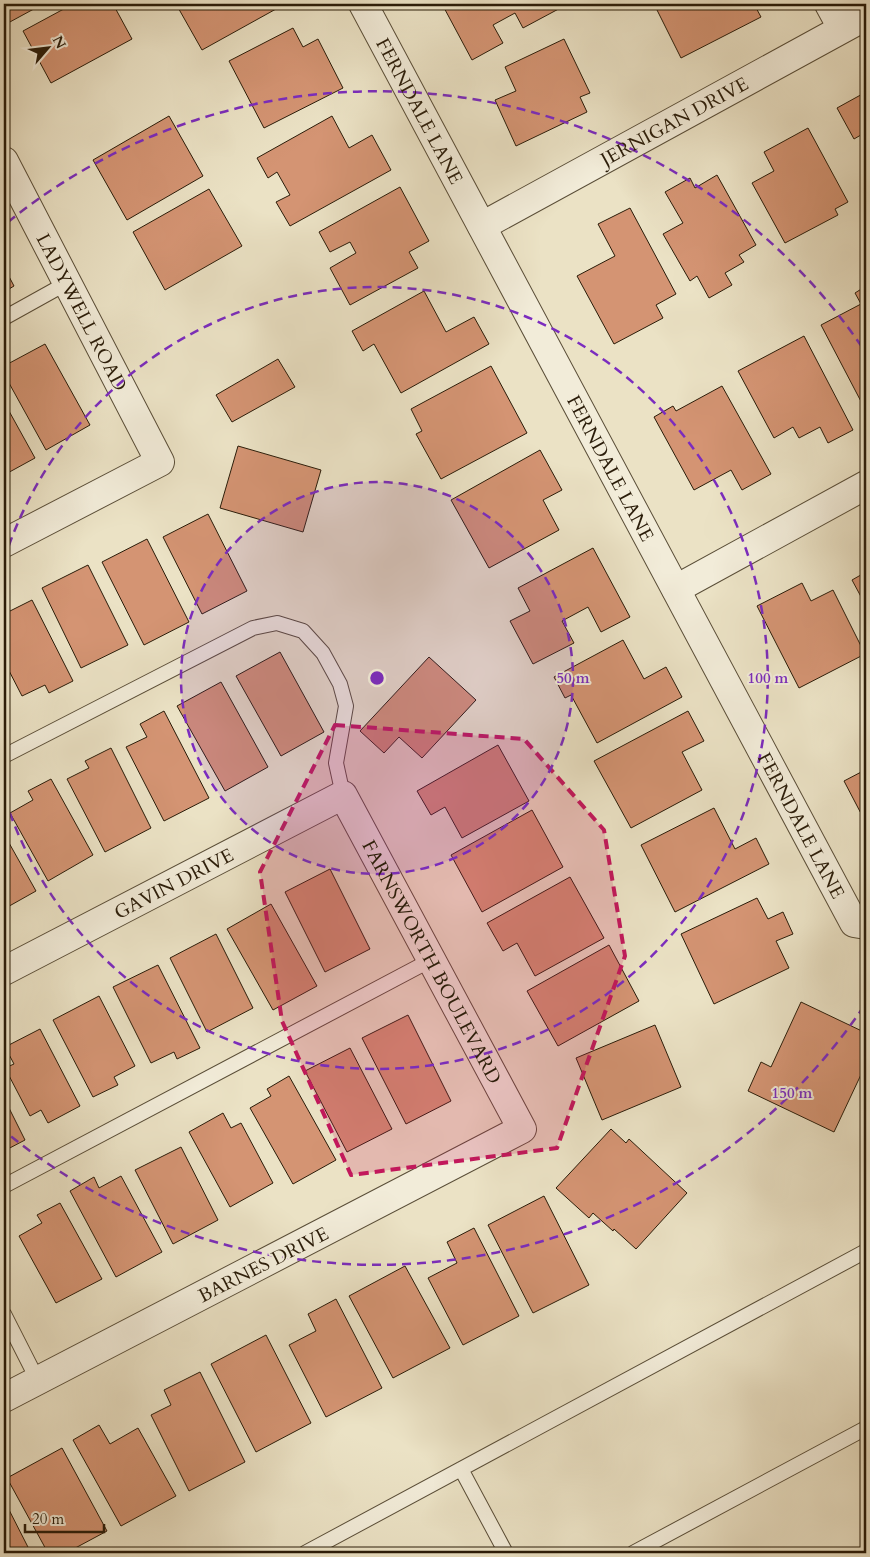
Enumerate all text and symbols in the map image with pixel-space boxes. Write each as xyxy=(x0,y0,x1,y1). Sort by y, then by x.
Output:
north arrow xyxy=(22,22,72,72)
text: N xyxy=(48,32,70,52)
street label: FERNDALE LANE xyxy=(369,34,469,189)
street label: JERNIGAN DRIVE xyxy=(593,71,753,174)
street label: LADYWELL ROAD xyxy=(30,229,133,396)
street label: FERNDALE LANE xyxy=(560,391,660,546)
text: 50 m xyxy=(556,668,590,688)
text: 100 m xyxy=(748,668,789,688)
centre of rings xyxy=(368,669,386,687)
street label: FERNDALE LANE xyxy=(751,748,851,903)
street label: FARNSWORTH BOULEVARD xyxy=(355,836,507,1089)
street label: GAVIN DRIVE xyxy=(110,842,238,926)
text: 150 m xyxy=(772,1083,813,1103)
street label: BARNES DRIVE xyxy=(194,1221,333,1309)
scale bar xyxy=(25,1502,104,1534)
text: 20 m xyxy=(32,1509,64,1529)

